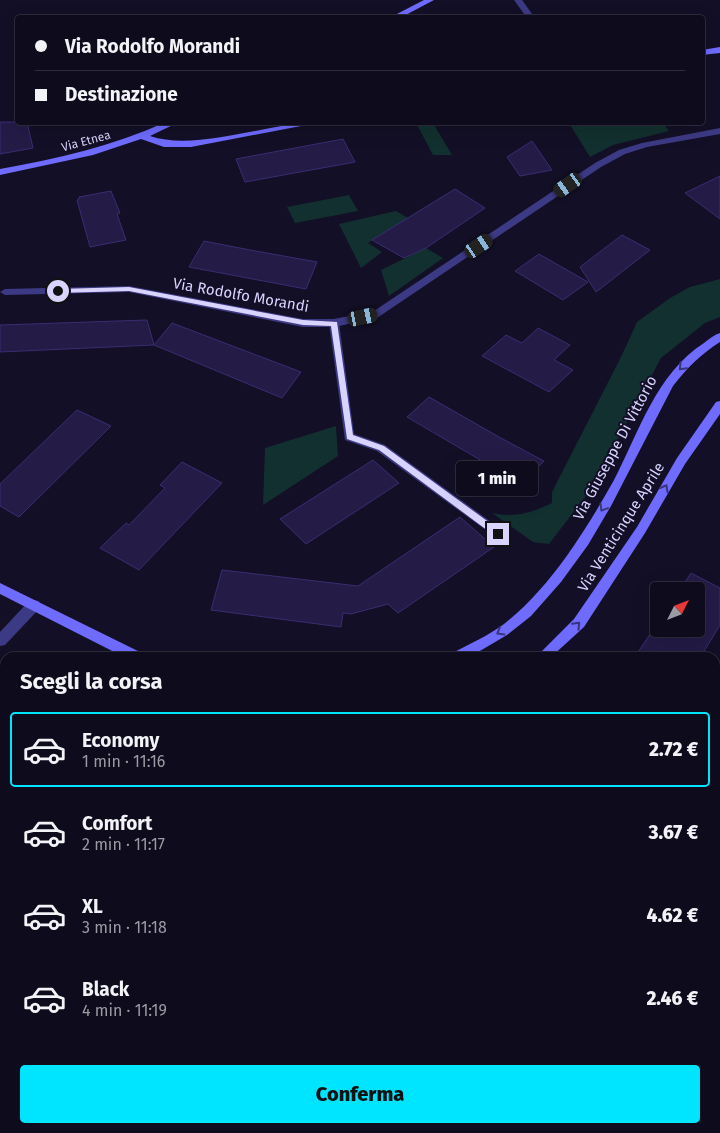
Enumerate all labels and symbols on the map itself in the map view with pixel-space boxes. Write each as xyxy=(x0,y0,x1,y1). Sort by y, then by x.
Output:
street label: Via Etnea xyxy=(60,128,112,154)
car xyxy=(551,170,584,200)
car xyxy=(462,231,495,261)
street label: Via Rodolfo Morandi xyxy=(172,274,310,316)
route start xyxy=(47,280,69,302)
car xyxy=(346,307,379,327)
one-way arrow xyxy=(679,361,688,370)
street label: Via Giuseppe Di Vittorio xyxy=(569,373,661,523)
street label: Via Venticinque Aprile xyxy=(574,459,668,595)
callout: 1 min xyxy=(457,462,539,496)
one-way arrow xyxy=(659,485,669,494)
one-way arrow xyxy=(600,503,610,512)
route end xyxy=(487,523,509,545)
north arrow xyxy=(650,582,705,638)
one-way arrow xyxy=(571,621,580,630)
one-way arrow xyxy=(497,626,506,636)

